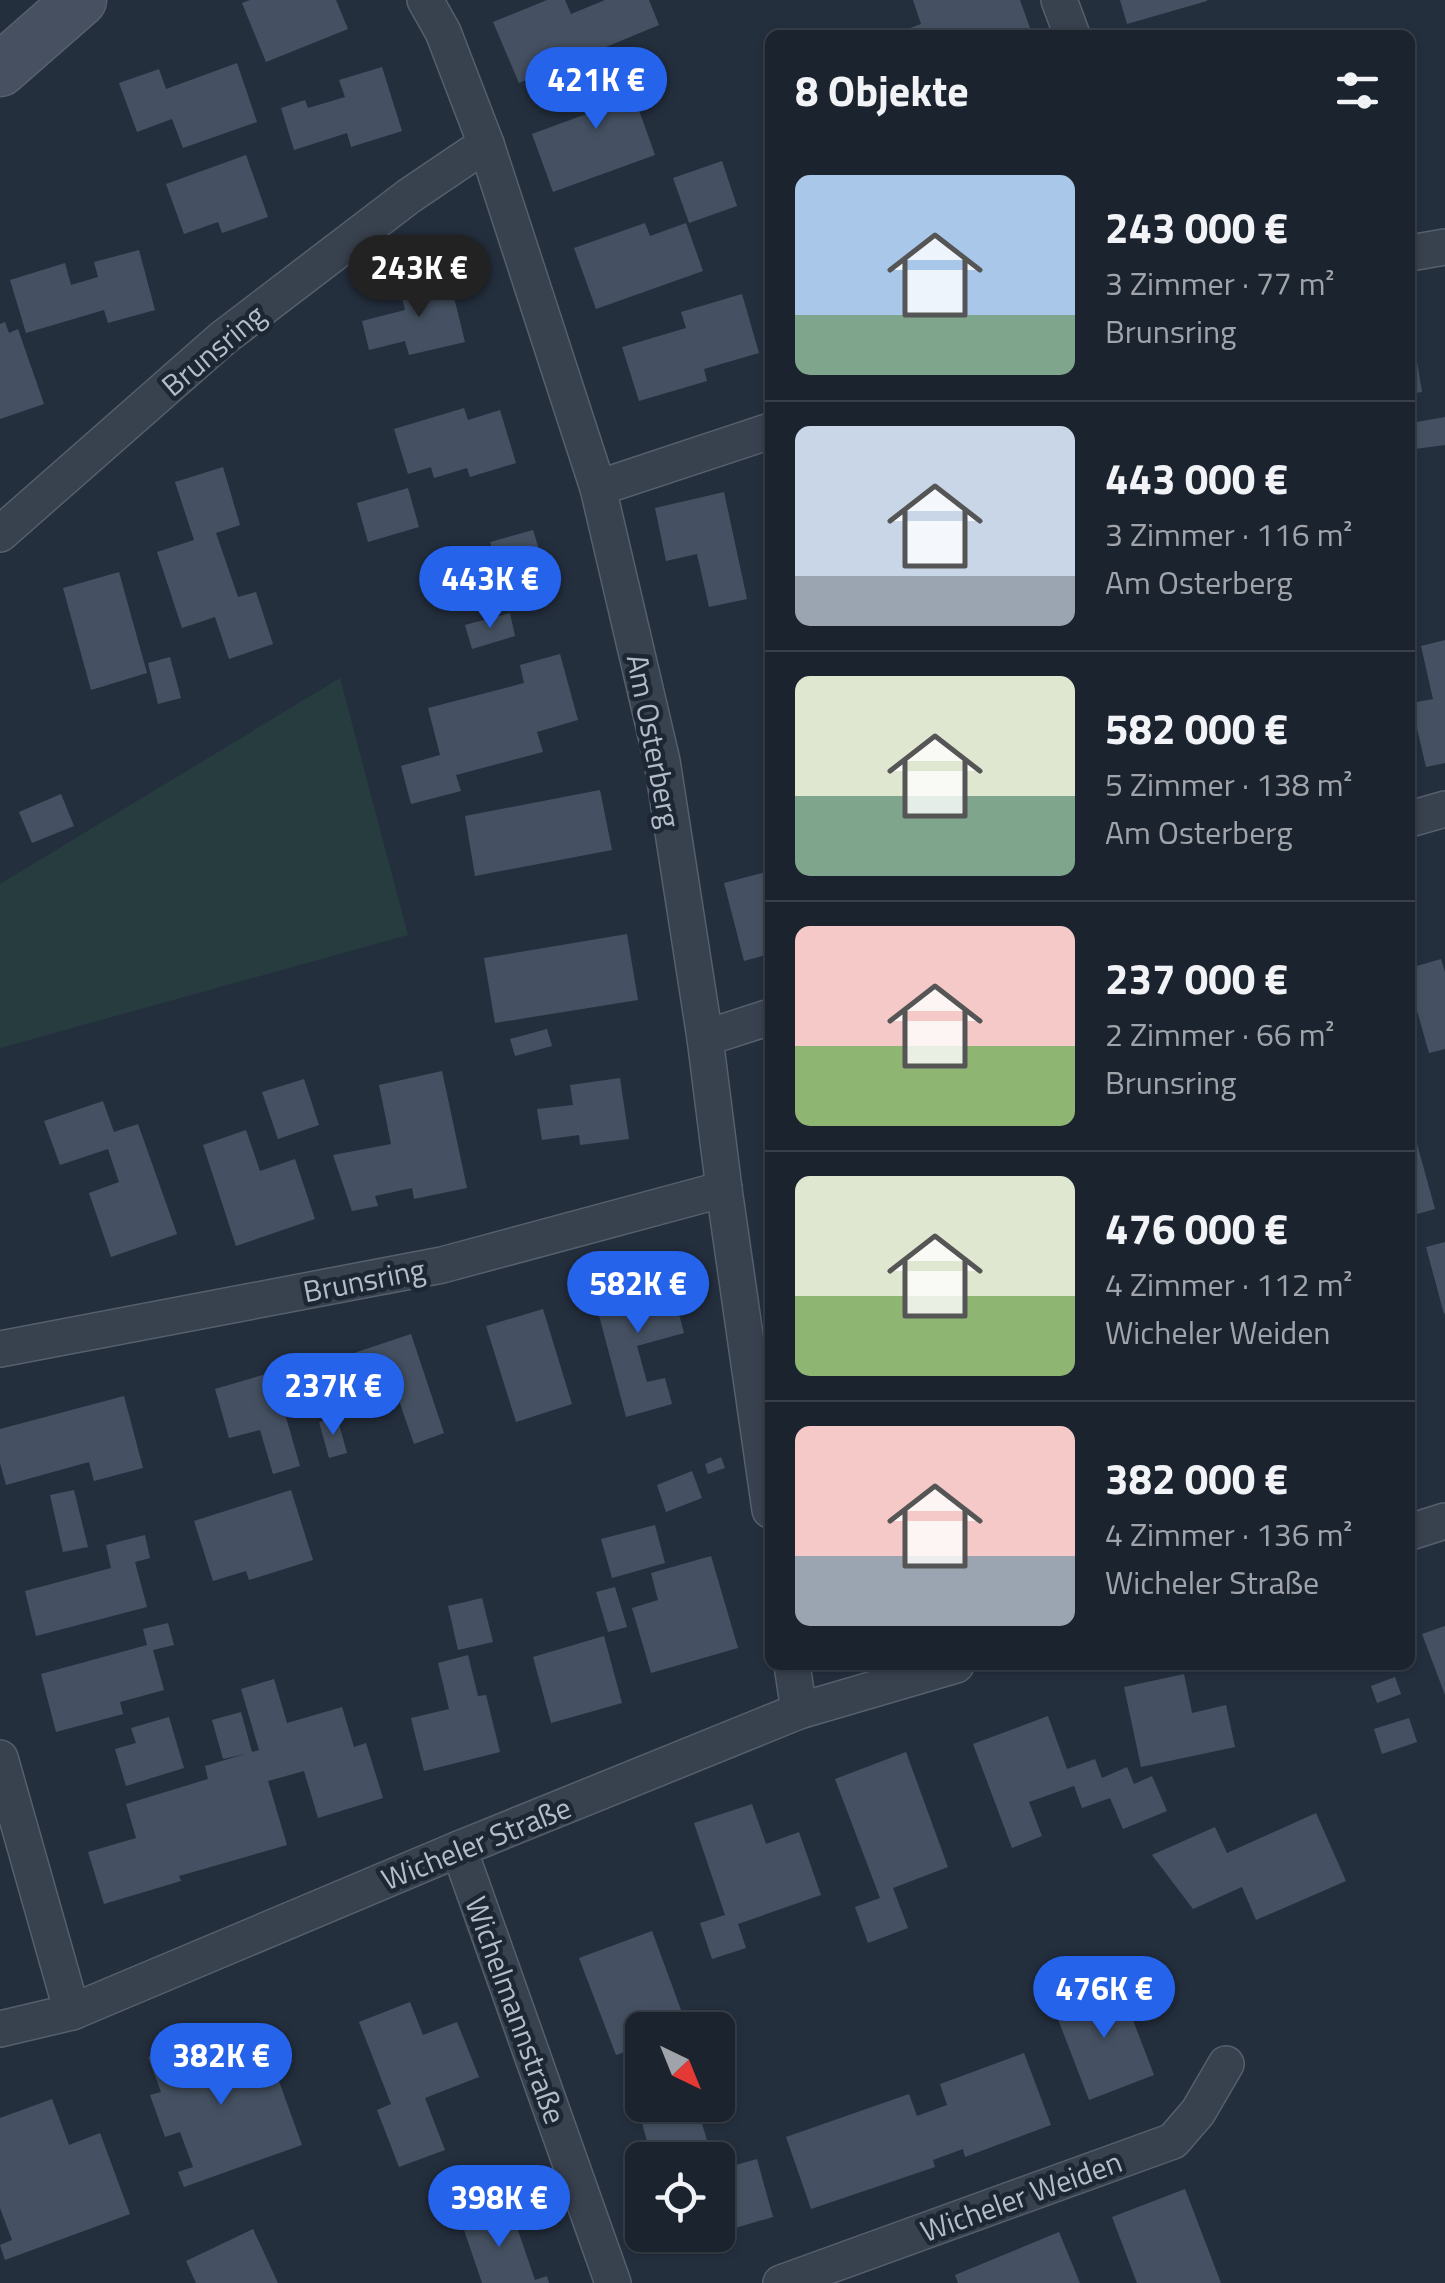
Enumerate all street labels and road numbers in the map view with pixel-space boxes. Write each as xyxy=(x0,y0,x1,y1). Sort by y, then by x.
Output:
street label: Brunsring xyxy=(151,293,275,407)
street label: Am Osterberg xyxy=(615,650,693,832)
street label: Brunsring xyxy=(299,1246,429,1314)
street label: Wicheler Straße xyxy=(374,1784,578,1902)
street label: Wichelmannstraße xyxy=(454,1890,578,2130)
street label: Wicheler Weiden xyxy=(914,2138,1128,2254)

